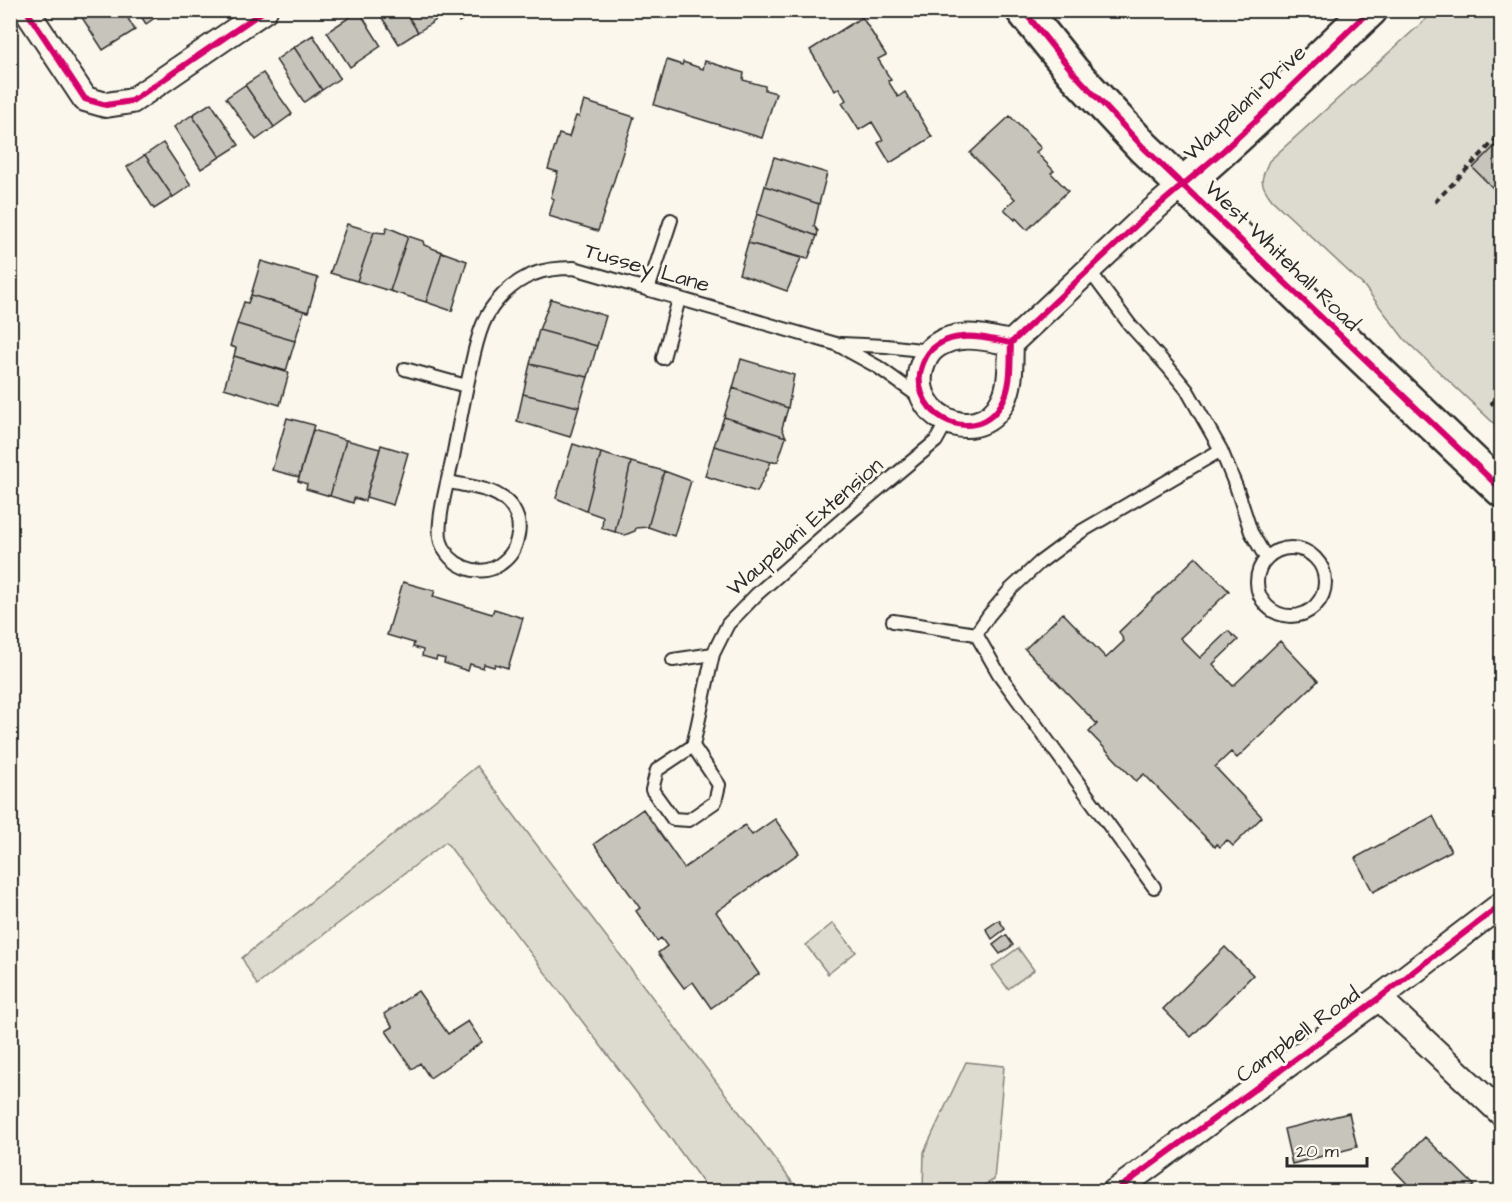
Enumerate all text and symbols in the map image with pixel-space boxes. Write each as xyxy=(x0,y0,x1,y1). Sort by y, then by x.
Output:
street label: Waupelani Drive xyxy=(1177,38,1313,168)
street label: West Whitehall Road xyxy=(1197,174,1367,338)
street label: Tussey Lane xyxy=(580,235,713,302)
street label: Waupelani Extension xyxy=(720,450,890,604)
street label: Campbell Road xyxy=(1230,979,1366,1091)
scale bar xyxy=(1287,1130,1366,1168)
text: 20 m xyxy=(1296,1139,1339,1164)

